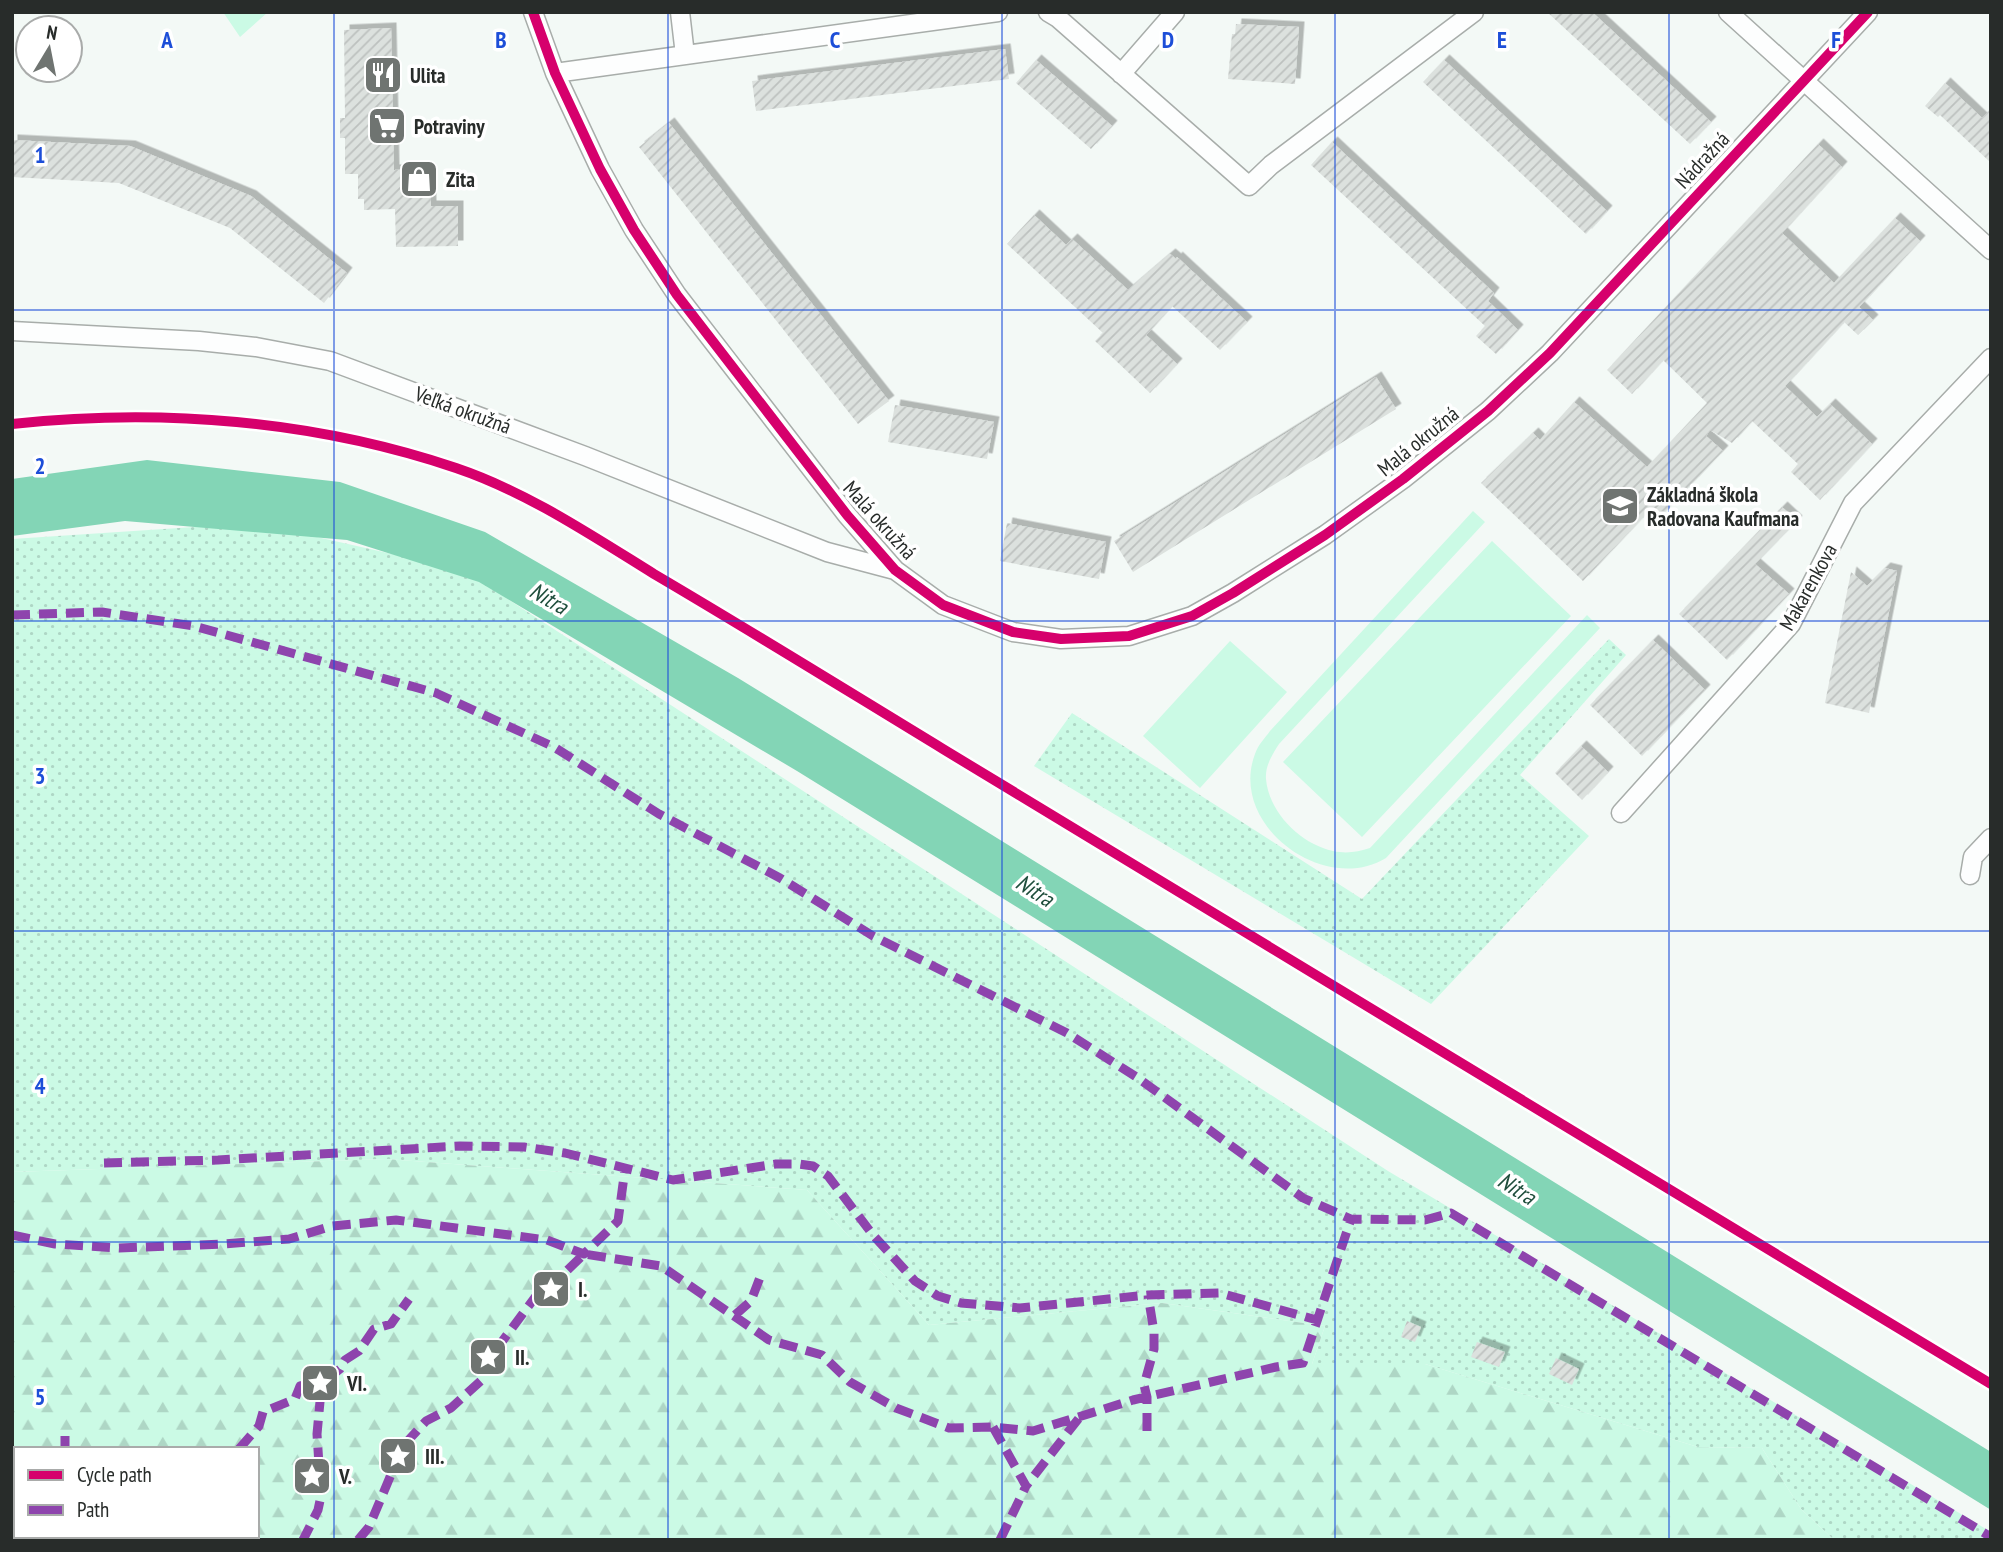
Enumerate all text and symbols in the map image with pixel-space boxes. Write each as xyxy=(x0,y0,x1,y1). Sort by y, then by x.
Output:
north arrow xyxy=(14,14,84,84)
text: N xyxy=(45,20,59,45)
text: A xyxy=(160,25,173,54)
text: B xyxy=(495,25,507,54)
text: C xyxy=(830,25,841,54)
text: D xyxy=(1162,25,1174,54)
text: E xyxy=(1497,25,1507,54)
text: F xyxy=(1831,25,1841,54)
restaurant icon: Ulita xyxy=(362,54,404,96)
place label: Ulita xyxy=(410,62,446,89)
supermarket icon: Potraviny xyxy=(366,105,408,147)
place label: Potraviny xyxy=(414,113,485,140)
street label: Nádražná xyxy=(1669,126,1735,194)
text: 1 xyxy=(35,140,46,169)
shop icon: Zita xyxy=(398,158,440,200)
place label: Zita xyxy=(446,166,475,193)
street label: Veľká okružná xyxy=(410,380,515,440)
street label: Malá okružná xyxy=(1372,400,1464,482)
text: 2 xyxy=(35,451,46,480)
street label: Malá okružná xyxy=(838,475,922,565)
place label: Základná škola Radovana Kaufmana xyxy=(1647,481,1799,532)
school or university icon: Základná škola Radovana Kaufmana xyxy=(1599,485,1641,527)
street label: Makarenkova xyxy=(1773,539,1843,635)
water label: Nitra xyxy=(525,576,575,621)
text: 3 xyxy=(35,761,46,790)
water label: Nitra xyxy=(1011,867,1061,914)
text: 4 xyxy=(35,1071,46,1100)
water label: Nitra xyxy=(1493,1165,1543,1212)
place icon: I. xyxy=(530,1268,572,1310)
place label: I. xyxy=(578,1276,587,1303)
place icon: II. xyxy=(467,1336,509,1378)
place label: II. xyxy=(515,1344,529,1371)
place icon: VI. xyxy=(299,1362,341,1404)
place label: VI. xyxy=(346,1370,367,1397)
text: 5 xyxy=(35,1382,46,1411)
place icon: III. xyxy=(377,1435,419,1477)
place label: III. xyxy=(425,1443,444,1470)
legend xyxy=(14,1447,259,1538)
place icon: V. xyxy=(291,1455,333,1497)
text: Cycle path xyxy=(77,1461,152,1488)
place label: V. xyxy=(338,1463,352,1490)
text: Path xyxy=(77,1496,109,1523)

